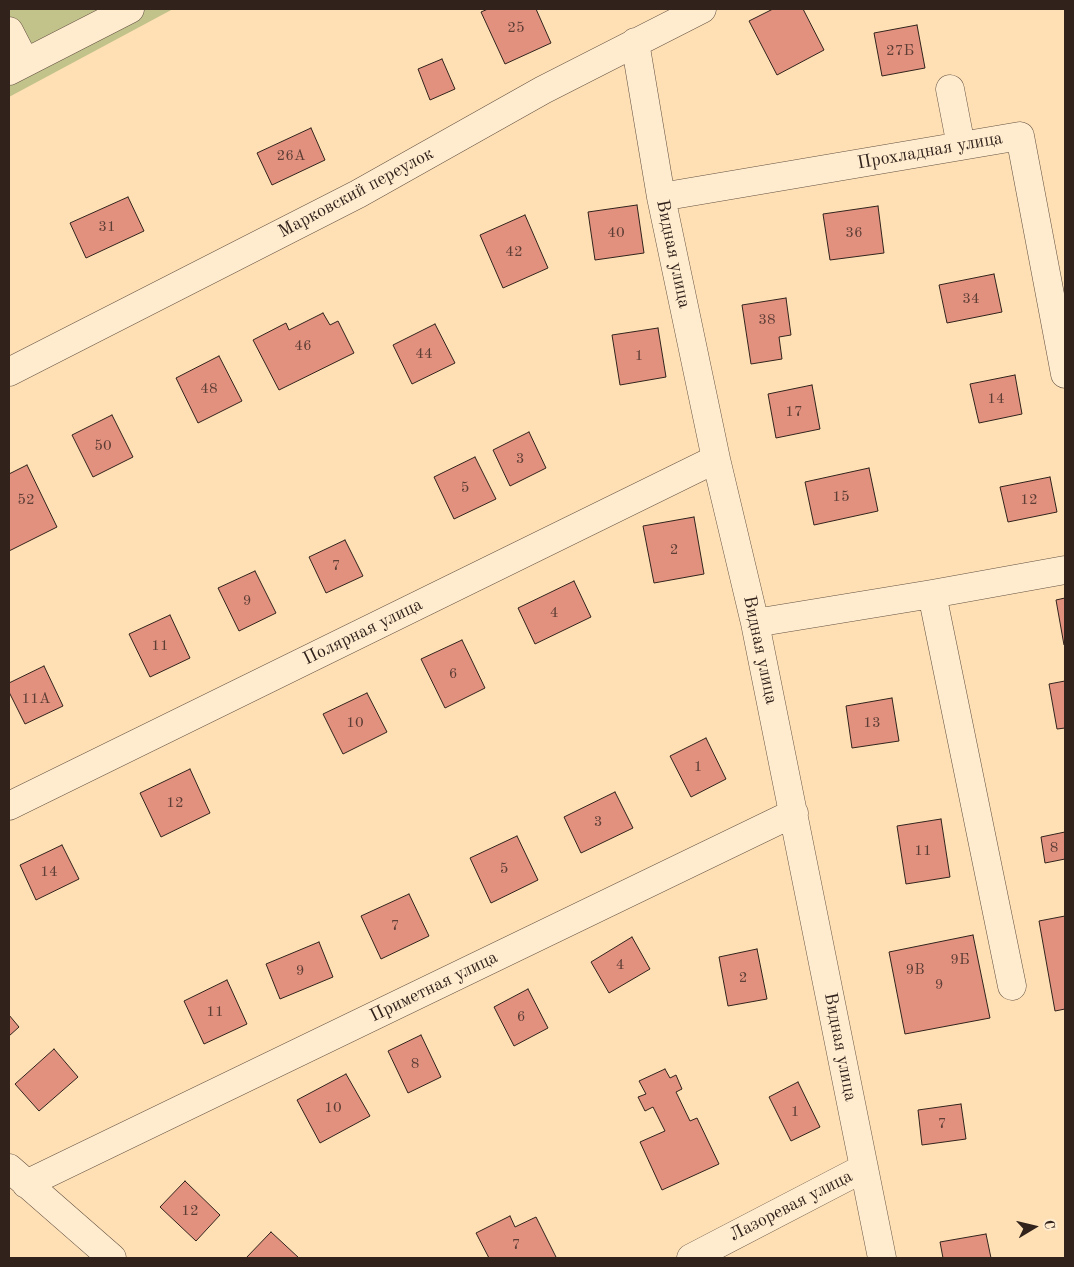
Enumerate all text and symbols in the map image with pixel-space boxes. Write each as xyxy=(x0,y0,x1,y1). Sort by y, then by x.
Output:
house number: 25 xyxy=(507,19,525,37)
house number: 27Б xyxy=(886,42,914,60)
street label: Прохладная улица xyxy=(856,128,1004,174)
street label: Марковский переулок xyxy=(275,143,437,243)
house number: 26А xyxy=(277,147,305,165)
street label: Видная улица xyxy=(651,198,695,310)
house number: 31 xyxy=(98,218,116,236)
house number: 40 xyxy=(607,224,625,242)
house number: 36 xyxy=(845,224,863,242)
house number: 42 xyxy=(505,243,523,261)
house number: 34 xyxy=(962,290,980,308)
house number: 38 xyxy=(758,311,776,329)
house number: 46 xyxy=(294,337,312,355)
house number: 44 xyxy=(415,345,433,363)
house number: 1 xyxy=(635,347,643,365)
house number: 48 xyxy=(200,380,218,398)
house number: 14 xyxy=(987,390,1005,408)
house number: 17 xyxy=(785,403,803,421)
house number: 50 xyxy=(94,437,112,455)
house number: 3 xyxy=(516,450,524,468)
house number: 5 xyxy=(461,479,469,497)
house number: 15 xyxy=(832,488,850,506)
house number: 52 xyxy=(17,491,35,509)
house number: 12 xyxy=(1020,491,1038,509)
house number: 2 xyxy=(670,541,678,559)
house number: 7 xyxy=(332,557,340,575)
house number: 9 xyxy=(243,592,251,610)
street label: Полярная улица xyxy=(300,594,426,670)
street label: Видная улица xyxy=(738,594,782,706)
house number: 4 xyxy=(550,604,558,622)
house number: 11 xyxy=(151,637,169,655)
house number: 6 xyxy=(449,665,457,683)
house number: 11А xyxy=(22,690,50,708)
house number: 10 xyxy=(346,714,364,732)
house number: 13 xyxy=(863,714,881,732)
house number: 1 xyxy=(694,758,702,776)
house number: 12 xyxy=(166,794,184,812)
house number: 3 xyxy=(594,813,602,831)
house number: 8 xyxy=(1050,839,1058,857)
house number: 11 xyxy=(914,842,932,860)
house number: 5 xyxy=(500,860,508,878)
house number: 14 xyxy=(40,863,58,881)
house number: 7 xyxy=(391,917,399,935)
street label: Приметная улица xyxy=(367,947,501,1027)
house number: 9Б xyxy=(950,951,970,969)
house number: 4 xyxy=(616,956,624,974)
house number: 9В xyxy=(905,961,925,979)
house number: 9 xyxy=(296,962,304,980)
house number: 2 xyxy=(739,969,747,987)
house number: 9 xyxy=(935,976,943,994)
street label: Видная улица xyxy=(819,991,861,1103)
house number: 11 xyxy=(206,1003,224,1021)
house number: 6 xyxy=(517,1008,525,1026)
house number: 8 xyxy=(411,1055,419,1073)
house number: 10 xyxy=(324,1099,342,1117)
house number: 1 xyxy=(791,1103,799,1121)
house number: 7 xyxy=(938,1115,946,1133)
street label: Лазоревая улица xyxy=(726,1166,856,1246)
house number: 12 xyxy=(181,1202,199,1220)
north arrow xyxy=(1009,1202,1059,1252)
text: С xyxy=(1041,1219,1056,1230)
house number: 7 xyxy=(512,1236,520,1254)

